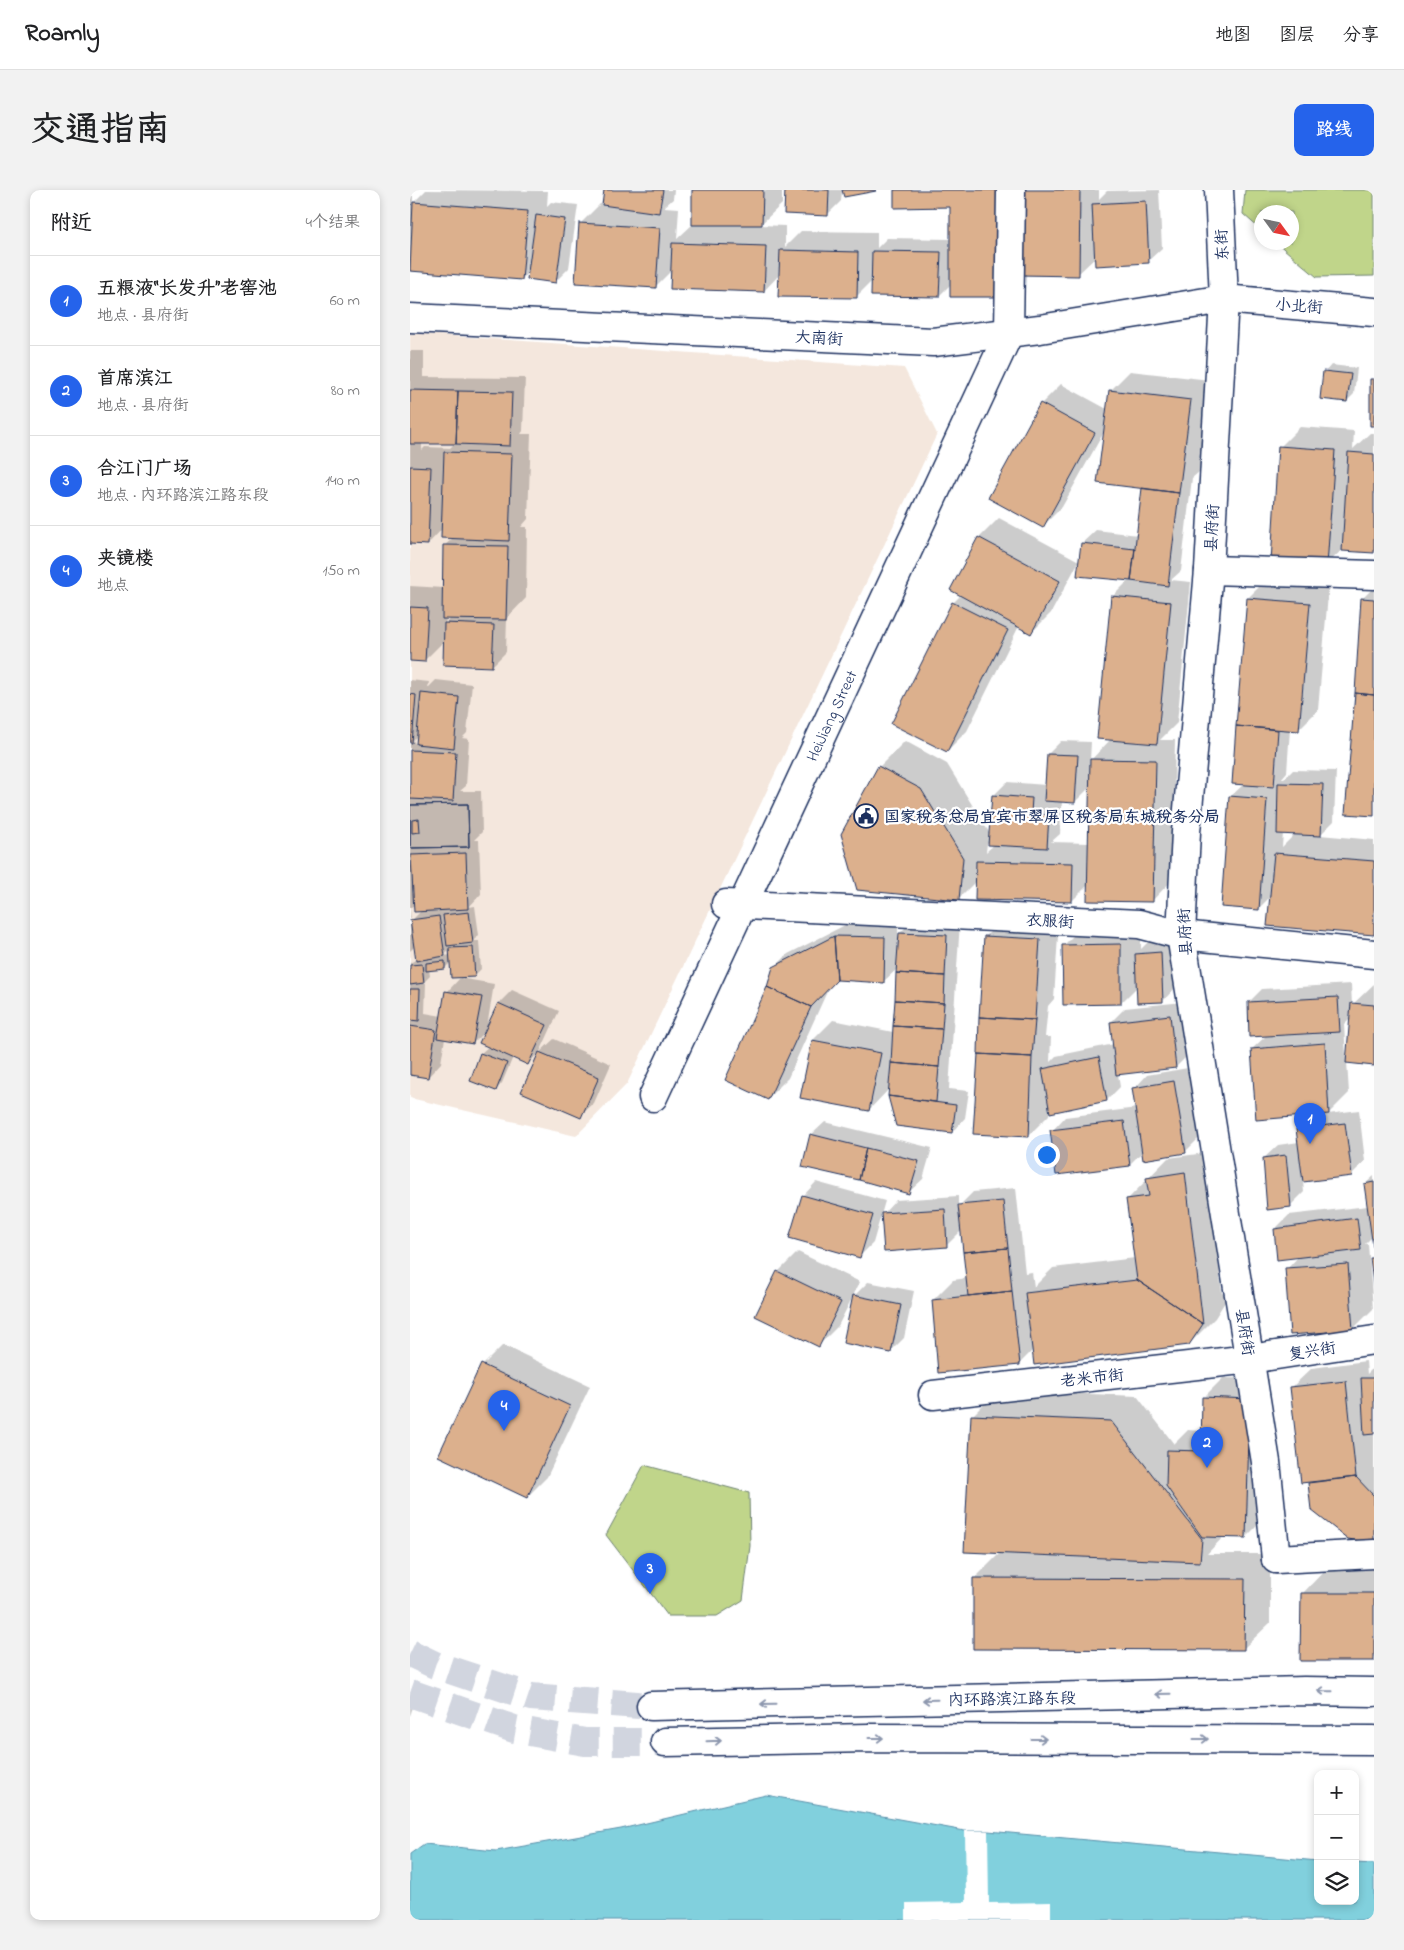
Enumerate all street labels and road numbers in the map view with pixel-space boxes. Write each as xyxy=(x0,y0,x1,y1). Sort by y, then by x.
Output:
street label: 东街 xyxy=(1210,228,1236,262)
street label: 小北街 xyxy=(1274,293,1324,321)
street label: 大南街 xyxy=(794,326,843,352)
street label: 县府街 xyxy=(1200,504,1226,553)
street label: HeiJiang Street xyxy=(801,666,864,766)
street label: 县府街 xyxy=(1173,907,1199,956)
street label: 衣服街 xyxy=(1025,909,1074,935)
street label: 县府街 xyxy=(1228,1307,1260,1358)
street label: 复兴街 xyxy=(1287,1336,1338,1368)
street label: 老米市街 xyxy=(1059,1364,1125,1394)
street label: 内环路滨江路东段 xyxy=(948,1687,1076,1713)

